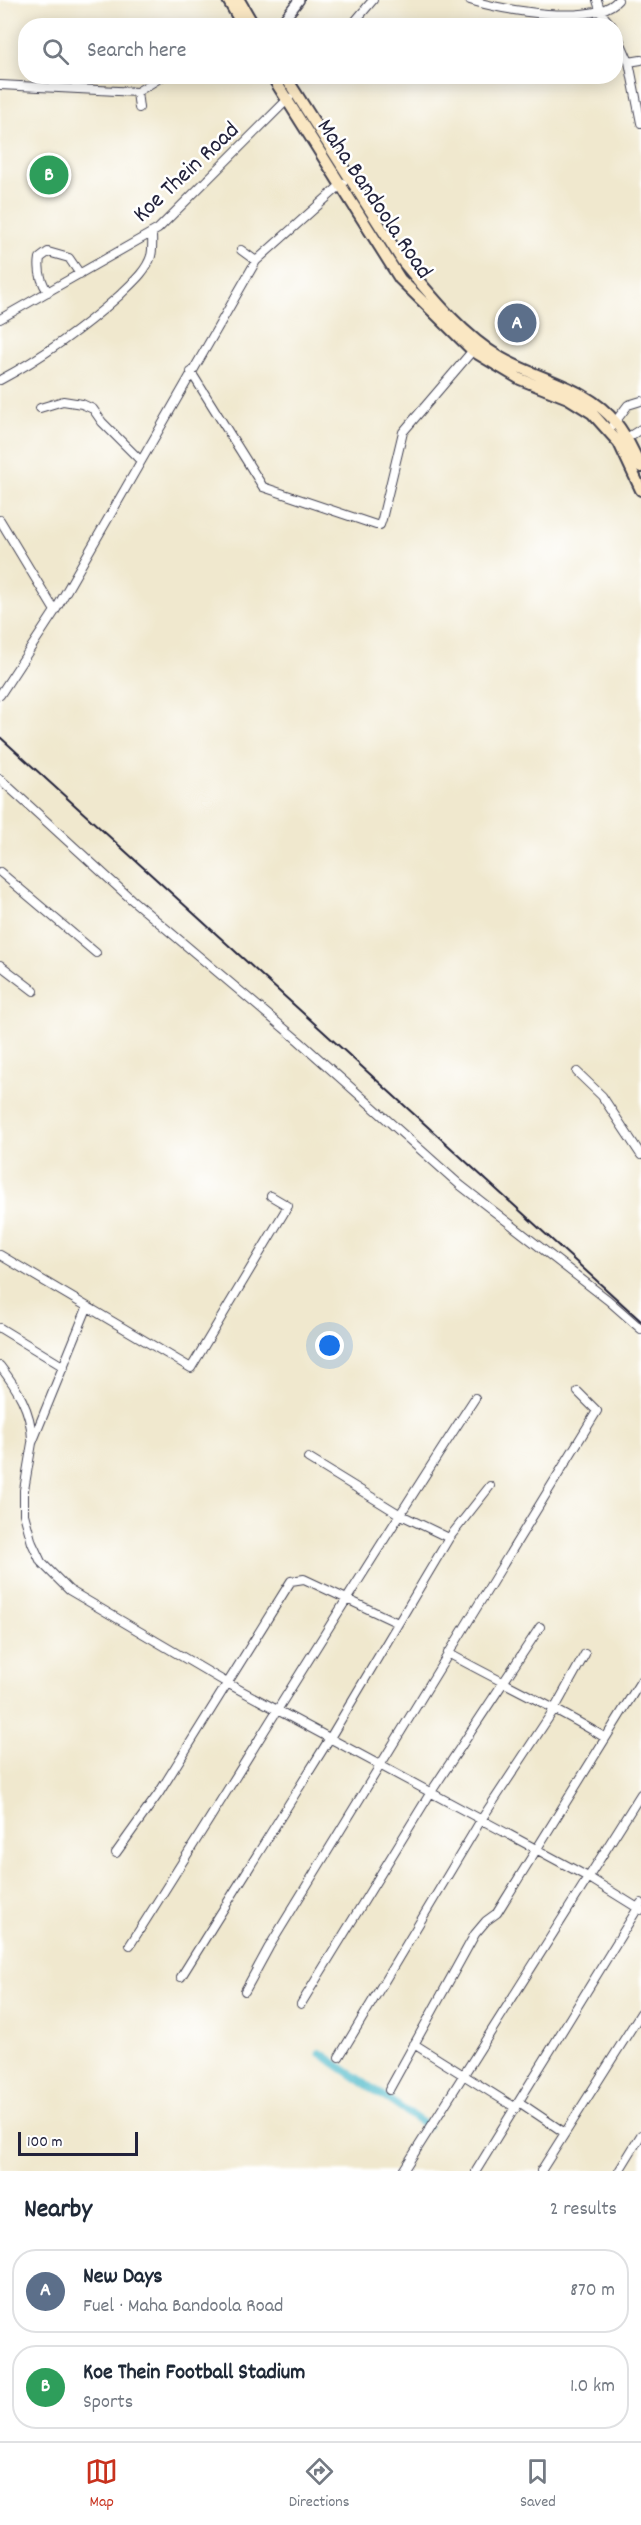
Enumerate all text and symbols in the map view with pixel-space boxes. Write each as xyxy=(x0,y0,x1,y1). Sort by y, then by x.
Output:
search box xyxy=(18,18,623,84)
icon: search xyxy=(39,35,72,68)
text: Search here xyxy=(87,36,186,67)
street label: Maha Bandoola Road xyxy=(307,113,440,287)
street label: Koe Thein Road xyxy=(126,115,248,232)
pin: B xyxy=(29,152,68,198)
pin: A xyxy=(498,300,536,346)
your location xyxy=(315,1331,344,1360)
scale bar xyxy=(18,2129,138,2156)
text: 100 m xyxy=(27,2131,63,2154)
text: Nearby xyxy=(24,2192,92,2229)
text: 2 results xyxy=(550,2196,617,2224)
text: New Days xyxy=(83,2262,163,2293)
text: A xyxy=(40,2277,51,2305)
text: 870 m xyxy=(570,2277,615,2305)
text: Fuel · Maha Bandoola Road xyxy=(83,2293,283,2321)
text: Koe Thein Football Stadium xyxy=(83,2358,305,2389)
text: B xyxy=(41,2373,50,2401)
text: 1.0 km xyxy=(570,2373,615,2401)
text: Sports xyxy=(83,2389,133,2417)
tab: Map xyxy=(85,2455,118,2514)
tab: Directions xyxy=(289,2455,349,2514)
tab: Saved xyxy=(520,2455,556,2514)

